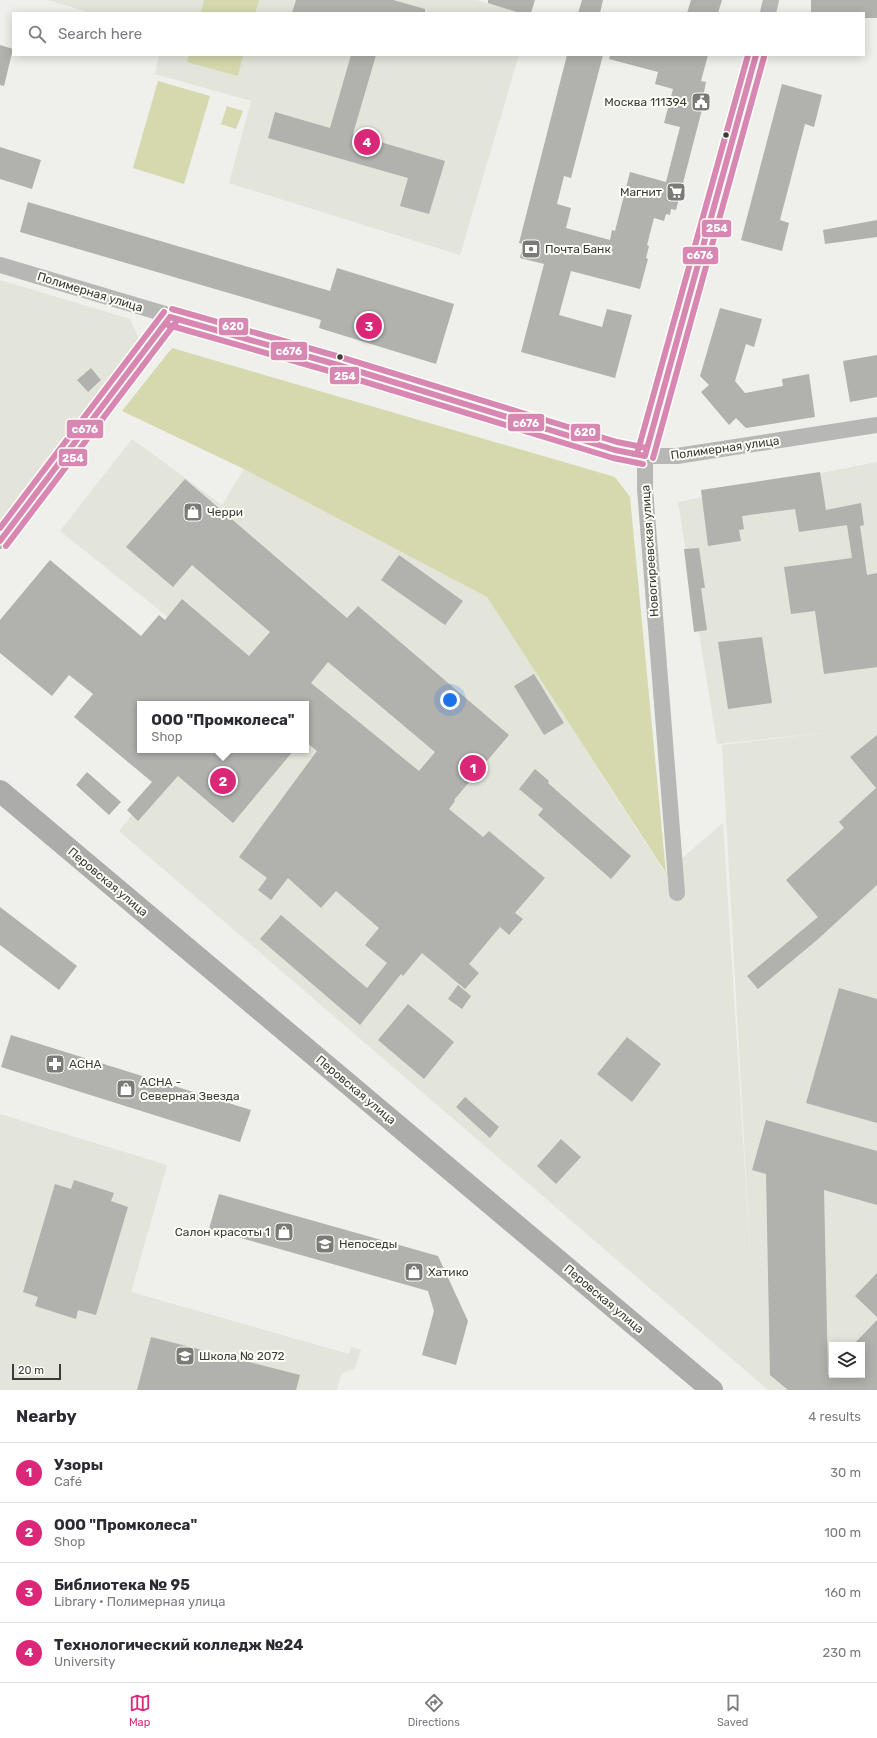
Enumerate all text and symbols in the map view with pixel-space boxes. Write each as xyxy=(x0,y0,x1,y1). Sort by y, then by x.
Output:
search box xyxy=(12,12,865,56)
icon: search xyxy=(26,23,48,45)
text: Search here xyxy=(58,25,142,43)
public building icon: Москва 111394 xyxy=(690,91,712,113)
place label: Москва 111394 xyxy=(604,95,688,109)
pin: 4 xyxy=(354,127,380,157)
unlabelled marker xyxy=(721,130,731,140)
supermarket icon: Магнит xyxy=(665,181,687,203)
place label: Магнит xyxy=(620,185,662,199)
line badge: 254 xyxy=(701,219,732,238)
text: 254 xyxy=(706,222,728,235)
bank icon: Почта Банк xyxy=(520,238,542,260)
place label: Почта Банк xyxy=(545,242,611,256)
line badge: с676 xyxy=(682,246,719,265)
text: с676 xyxy=(687,249,713,262)
street label: Полимерная улица xyxy=(36,269,144,315)
pin: 3 xyxy=(356,311,382,341)
line badge: 620 xyxy=(218,317,249,336)
text: 620 xyxy=(222,320,244,333)
line badge: с676 xyxy=(270,341,308,361)
text: с676 xyxy=(276,345,302,358)
unlabelled marker xyxy=(335,352,345,362)
line badge: 254 xyxy=(329,366,360,385)
text: 254 xyxy=(334,370,356,383)
line badge: с676 xyxy=(507,413,545,432)
text: с676 xyxy=(513,417,539,430)
line badge: с676 xyxy=(66,419,104,439)
text: с676 xyxy=(72,423,98,436)
line badge: 620 xyxy=(570,423,601,442)
text: 620 xyxy=(574,426,596,439)
street label: Полимерная улица xyxy=(670,433,780,463)
line badge: 254 xyxy=(58,448,88,467)
text: 254 xyxy=(62,452,84,465)
street label: Новогиреевская улица xyxy=(638,484,662,618)
shop icon: Черри xyxy=(182,501,204,523)
place label: Черри xyxy=(207,505,243,519)
your location xyxy=(440,690,460,710)
popup xyxy=(137,701,309,753)
text: ООО "Промколеса" xyxy=(151,711,295,729)
text: Shop xyxy=(151,729,183,744)
pin: 1 xyxy=(460,753,486,783)
pin: 2 xyxy=(210,766,236,796)
street label: Перовская улица xyxy=(65,845,151,919)
pharmacy icon: АСНА xyxy=(44,1053,66,1075)
street label: Перовская улица xyxy=(313,1053,399,1127)
place label: АСНА xyxy=(69,1057,102,1071)
place label: АСНА - Северная Звезда xyxy=(140,1075,240,1103)
shop icon: АСНА - Северная Звезда xyxy=(115,1078,137,1100)
shop icon: Салон красоты 1 xyxy=(273,1221,295,1243)
place label: Салон красоты 1 xyxy=(175,1225,270,1239)
school or university icon: Непоседы xyxy=(314,1233,336,1255)
place label: Непоседы xyxy=(339,1237,397,1251)
shop icon: Хатико xyxy=(403,1261,425,1283)
street label: Перовская улица xyxy=(561,1262,647,1336)
place label: Хатико xyxy=(428,1265,469,1279)
map controls xyxy=(829,1342,865,1378)
button: layers xyxy=(829,1342,865,1378)
school or university icon: Школа № 2072 xyxy=(174,1345,196,1367)
place label: Школа № 2072 xyxy=(199,1349,285,1363)
scale bar xyxy=(12,1362,61,1381)
text: 20 m xyxy=(18,1364,44,1377)
text: Nearby xyxy=(16,1406,77,1426)
text: 4 results xyxy=(808,1409,861,1424)
text: Узоры xyxy=(54,1456,103,1474)
text: 1 xyxy=(26,1465,32,1480)
text: 30 m xyxy=(830,1465,861,1480)
text: Café xyxy=(54,1474,82,1489)
text: ООО "Промколеса" xyxy=(54,1516,197,1534)
text: 2 xyxy=(25,1525,33,1540)
text: 100 m xyxy=(824,1525,861,1540)
text: Shop xyxy=(54,1534,85,1549)
text: Библиотека № 95 xyxy=(54,1576,190,1594)
text: 3 xyxy=(25,1585,33,1600)
text: 160 m xyxy=(825,1585,861,1600)
text: Library · Полимерная улица xyxy=(54,1594,225,1609)
text: Технологический колледж №24 xyxy=(54,1636,304,1654)
text: 4 xyxy=(25,1645,33,1660)
text: 230 m xyxy=(823,1645,861,1660)
text: University xyxy=(54,1654,115,1669)
tab: Map xyxy=(129,1692,151,1729)
tab: Directions xyxy=(408,1692,460,1729)
tab: Saved xyxy=(717,1692,748,1729)

